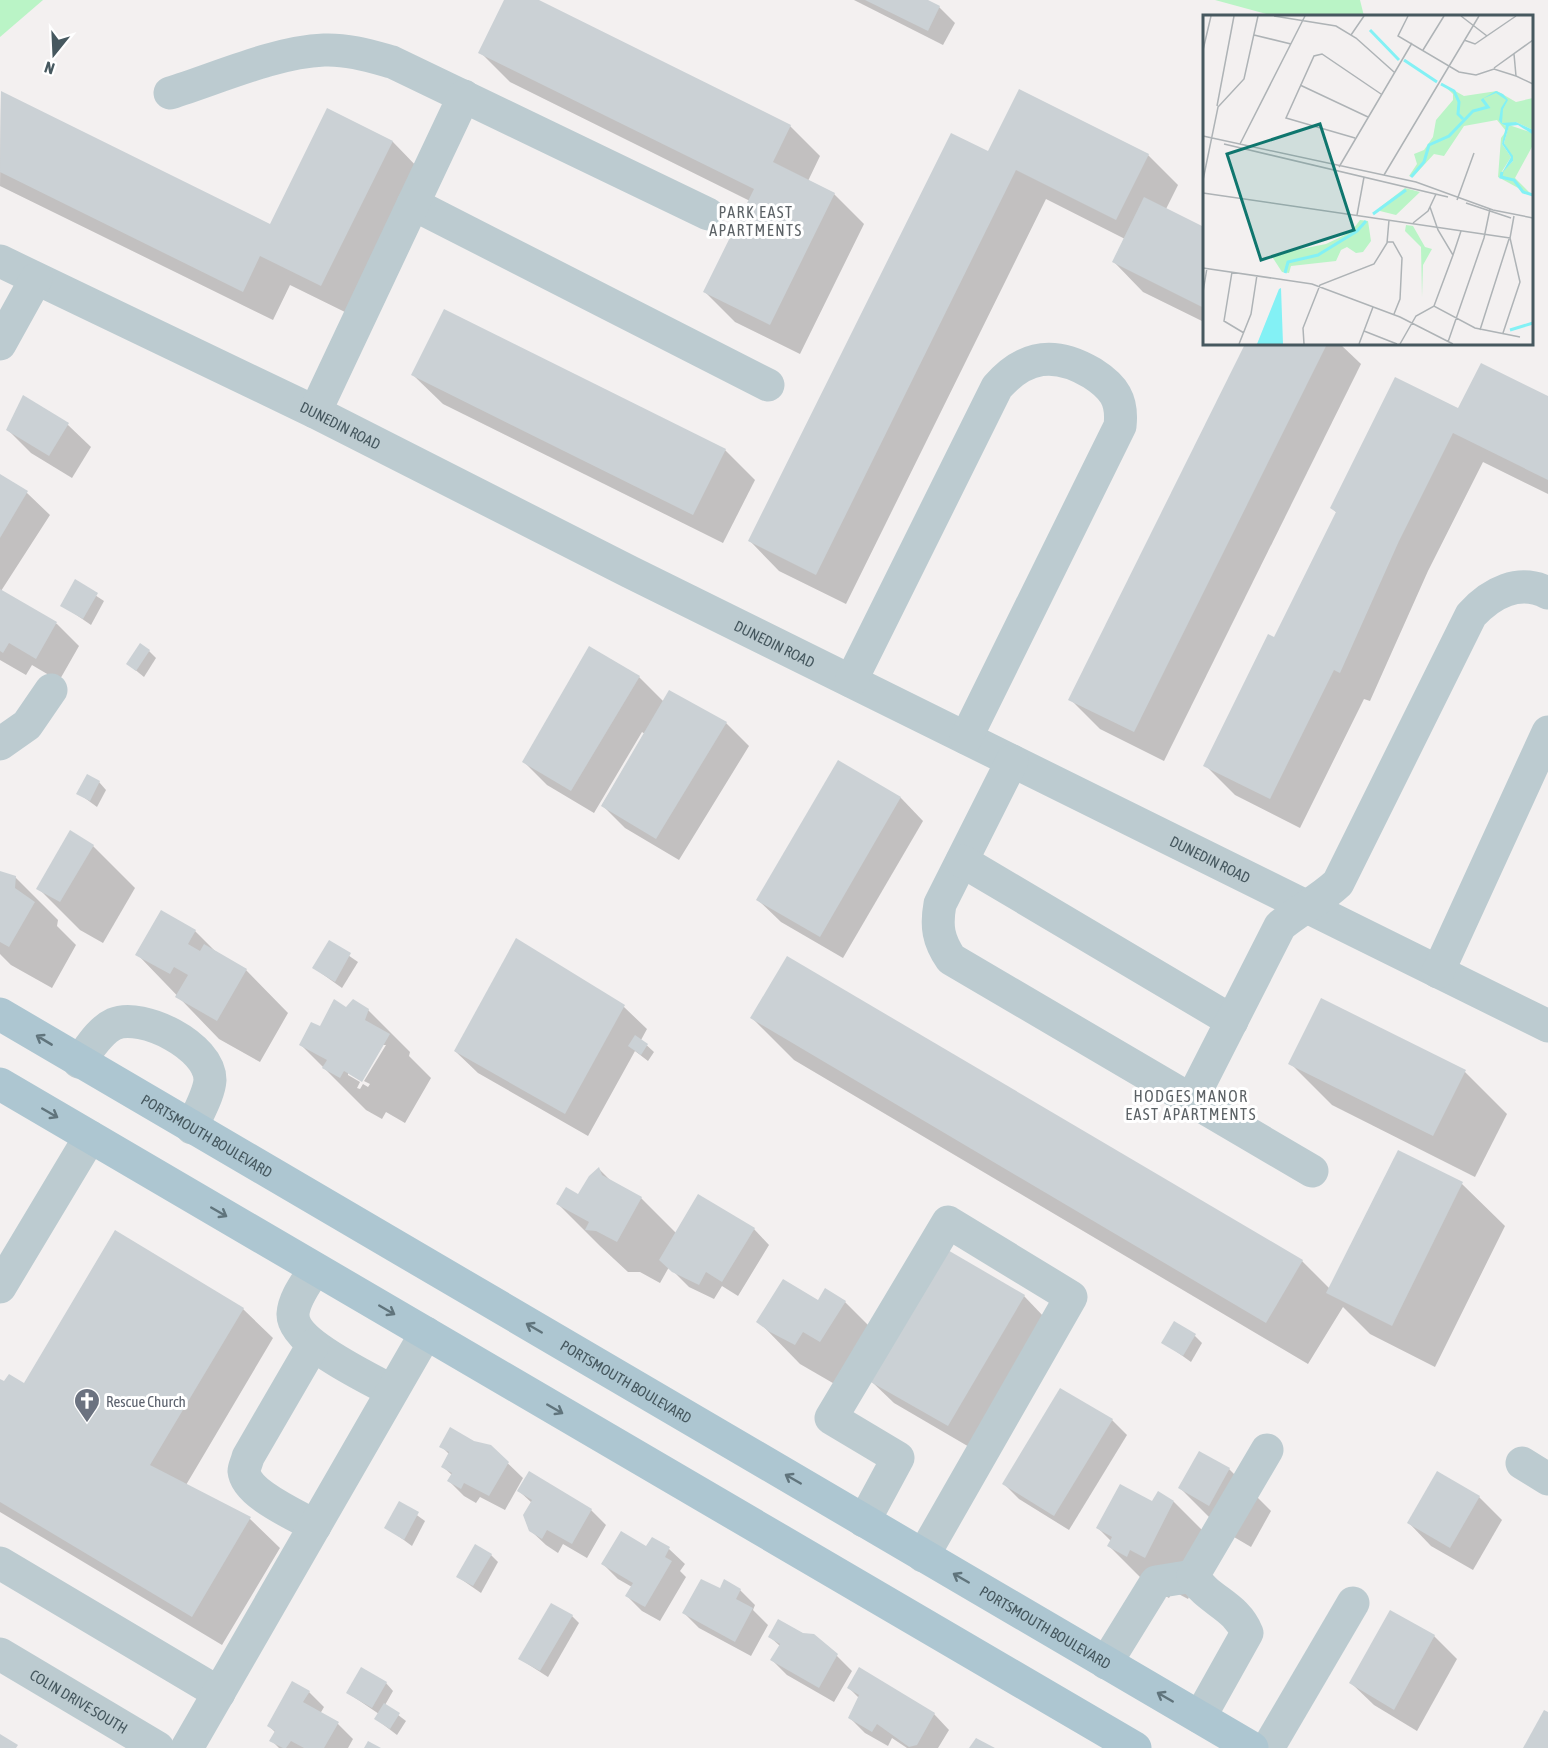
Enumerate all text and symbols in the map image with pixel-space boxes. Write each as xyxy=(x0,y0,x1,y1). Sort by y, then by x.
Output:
inset map xyxy=(1203,15,1533,345)
north arrow xyxy=(24,24,84,84)
text: N xyxy=(42,58,57,78)
district label: PARK EAST APARTMENTS xyxy=(709,203,803,239)
street label: DUNEDIN ROAD xyxy=(298,398,383,452)
street label: DUNEDIN ROAD xyxy=(732,617,818,671)
street label: DUNEDIN ROAD xyxy=(1167,832,1253,886)
one-way arrow xyxy=(36,1034,53,1046)
district label: HODGES MANOR EAST APARTMENTS xyxy=(1125,1087,1257,1123)
street label: PORTSMOUTH BOULEVARD xyxy=(139,1090,276,1180)
one-way arrow xyxy=(41,1108,58,1120)
one-way arrow xyxy=(210,1206,227,1218)
one-way arrow xyxy=(378,1305,395,1317)
one-way arrow xyxy=(525,1321,542,1333)
street label: PORTSMOUTH BOULEVARD xyxy=(558,1336,695,1426)
church icon: Rescue Church xyxy=(72,1386,102,1424)
place label: Rescue Church xyxy=(106,1393,186,1410)
one-way arrow xyxy=(546,1403,563,1415)
one-way arrow xyxy=(784,1473,802,1484)
one-way arrow xyxy=(953,1571,970,1583)
street label: PORTSMOUTH BOULEVARD xyxy=(977,1582,1114,1672)
street label: COLIN DRIVE SOUTH xyxy=(27,1665,131,1737)
one-way arrow xyxy=(1157,1691,1174,1703)

